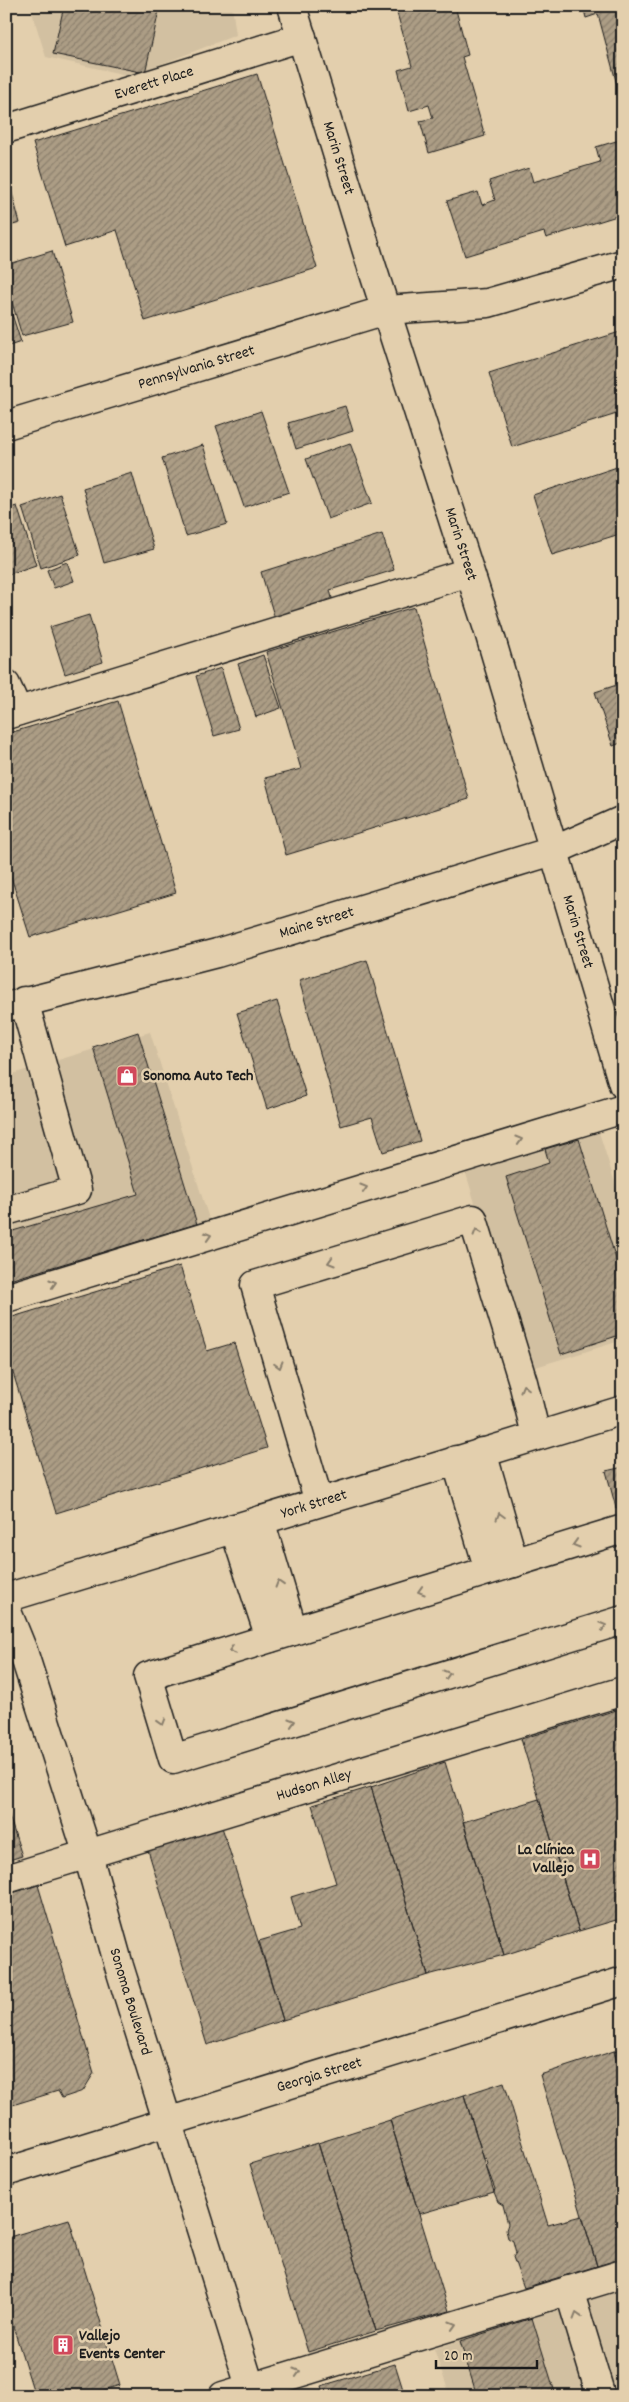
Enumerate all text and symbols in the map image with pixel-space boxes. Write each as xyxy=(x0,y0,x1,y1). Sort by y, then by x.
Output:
street label: Everett Place xyxy=(112,60,196,106)
street label: Marin Street xyxy=(316,118,361,198)
street label: Pennsylvania Street xyxy=(135,339,258,396)
street label: Marin Street xyxy=(438,505,483,584)
street label: Marin Street xyxy=(556,892,600,972)
street label: Maine Street xyxy=(277,901,357,945)
shop icon: Sonoma Auto Tech xyxy=(115,1064,139,1088)
place label: Sonoma Auto Tech xyxy=(143,1065,253,1088)
one-way arrow xyxy=(514,1136,522,1146)
one-way arrow xyxy=(359,1183,367,1193)
one-way arrow xyxy=(473,1228,483,1237)
one-way arrow xyxy=(204,1231,212,1241)
one-way arrow xyxy=(328,1256,336,1266)
one-way arrow xyxy=(48,1279,56,1289)
one-way arrow xyxy=(273,1360,283,1368)
one-way arrow xyxy=(519,1383,530,1392)
street label: York Street xyxy=(278,1483,350,1525)
one-way arrow xyxy=(496,1512,506,1521)
one-way arrow xyxy=(573,1538,581,1548)
one-way arrow xyxy=(274,1581,284,1589)
one-way arrow xyxy=(417,1586,426,1596)
one-way arrow xyxy=(598,1622,606,1632)
one-way arrow xyxy=(229,1644,237,1654)
one-way arrow xyxy=(443,1670,451,1680)
one-way arrow xyxy=(288,1717,296,1727)
one-way arrow xyxy=(156,1718,166,1726)
street label: Hudson Alley xyxy=(274,1763,355,1807)
place label: La Clínica Vallejo xyxy=(517,1839,575,1880)
hospital icon: La Clínica Vallejo xyxy=(578,1847,602,1871)
street label: Sonoma Boulevard xyxy=(103,1945,158,2058)
street label: Georgia Street xyxy=(274,2051,365,2099)
one-way arrow xyxy=(573,2312,583,2320)
one-way arrow xyxy=(448,2321,456,2331)
place label: Vallejo Events Center xyxy=(79,2325,166,2366)
building icon: Vallejo Events Center xyxy=(51,2333,75,2357)
scale bar xyxy=(436,2337,538,2369)
text: 20 m xyxy=(444,2346,472,2368)
one-way arrow xyxy=(293,2368,301,2378)

